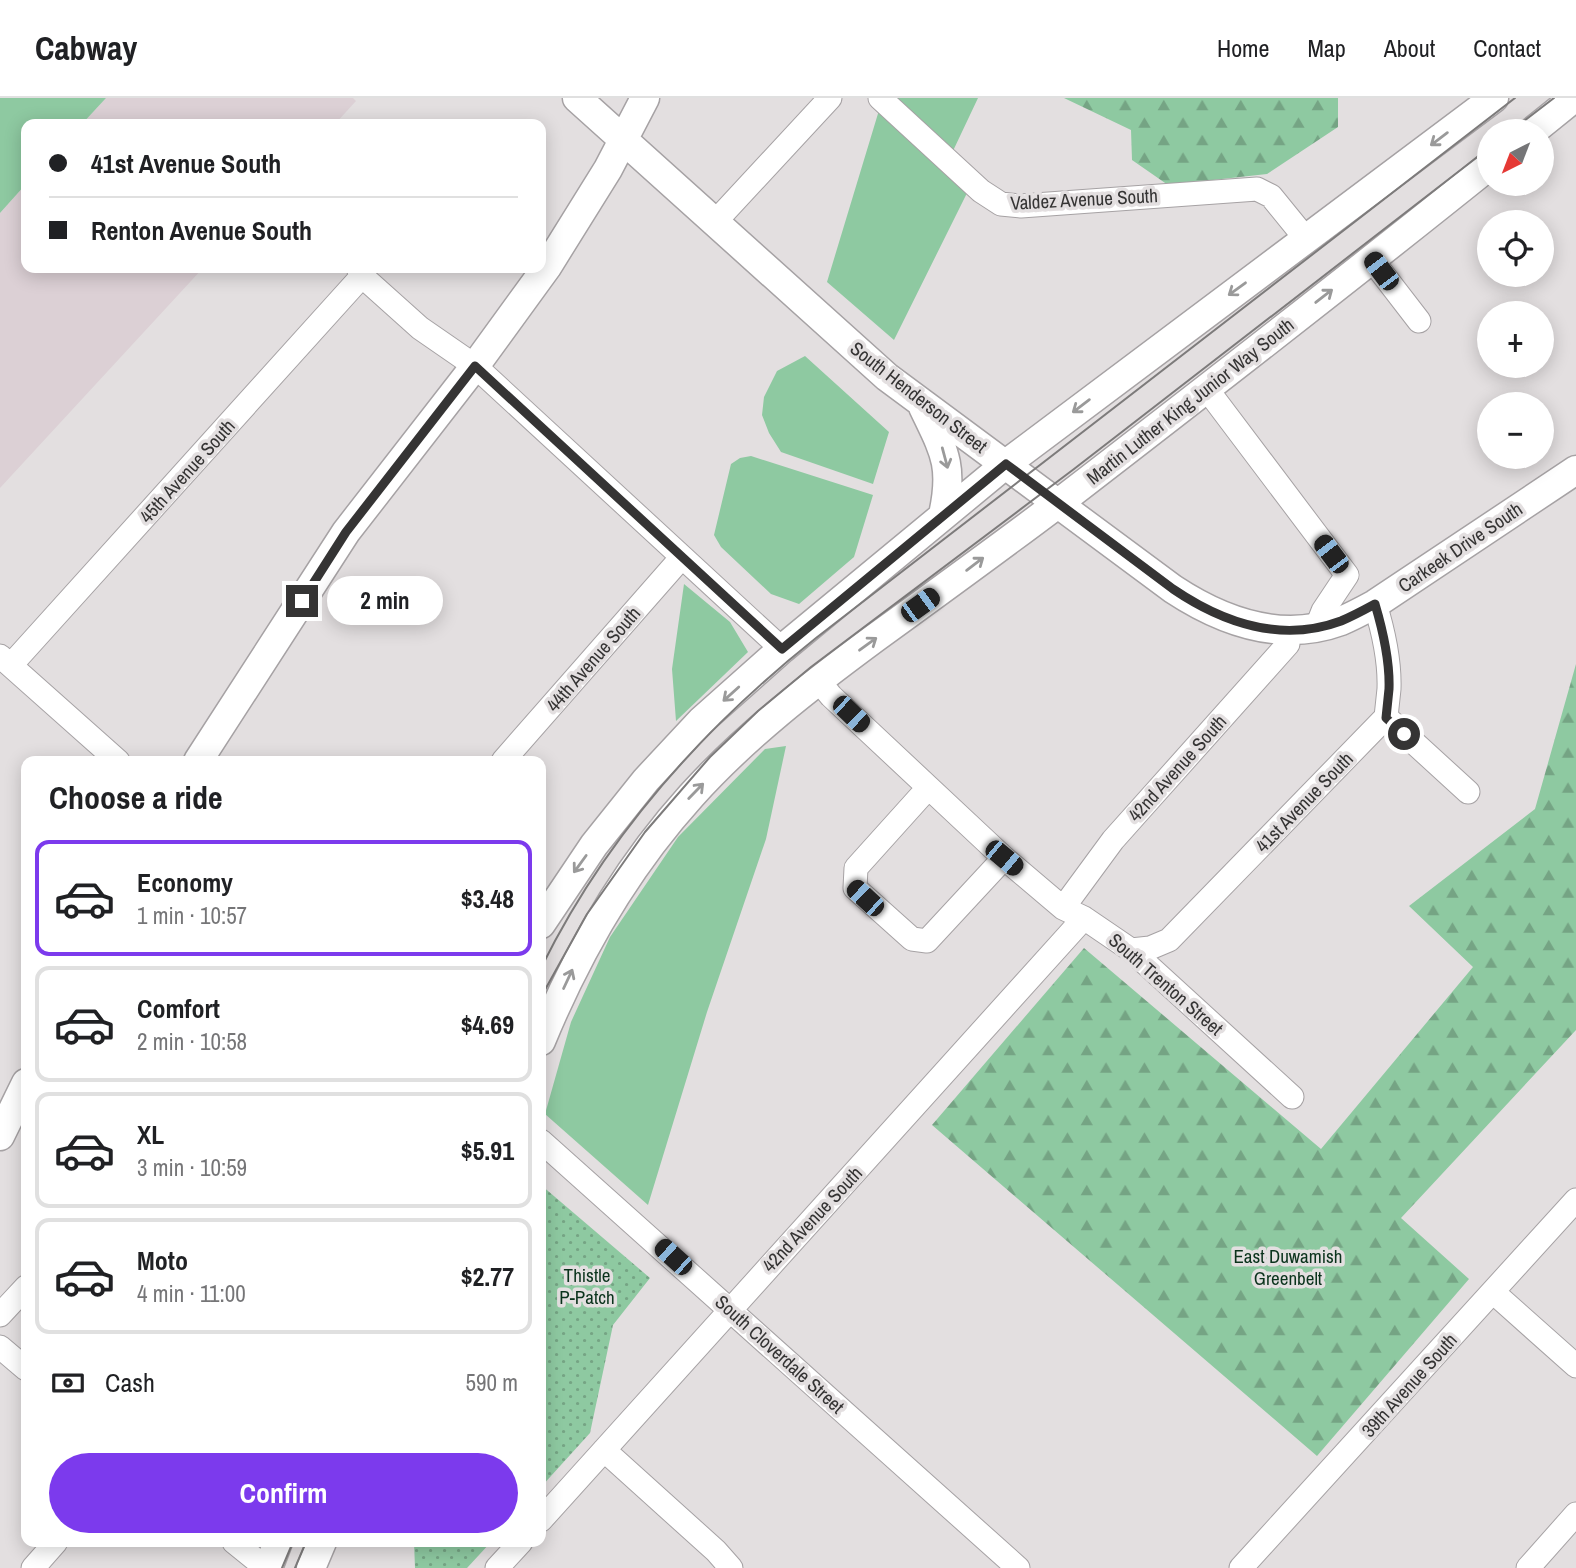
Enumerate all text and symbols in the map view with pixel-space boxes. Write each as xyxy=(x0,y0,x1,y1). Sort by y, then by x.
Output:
text: Cabway xyxy=(35,26,137,70)
text: Home xyxy=(1217,32,1269,64)
text: Map xyxy=(1307,32,1346,64)
text: About xyxy=(1384,32,1435,64)
text: Contact xyxy=(1473,32,1541,64)
north arrow xyxy=(1477,119,1554,196)
map controls xyxy=(1477,119,1554,469)
one-way arrow xyxy=(1431,132,1449,147)
text: 41st Avenue South xyxy=(91,146,281,181)
street label: Valdez Avenue South xyxy=(1010,182,1158,216)
button: locate xyxy=(1477,210,1554,287)
text: Renton Avenue South xyxy=(91,213,312,248)
car xyxy=(1360,248,1403,294)
one-way arrow xyxy=(1228,282,1247,297)
one-way arrow xyxy=(1315,289,1333,304)
button: + xyxy=(1477,301,1554,378)
street label: Martin Luther King Junior Way South xyxy=(1081,312,1299,490)
street label: South Henderson Street xyxy=(845,335,993,459)
button: − xyxy=(1477,392,1554,469)
one-way arrow xyxy=(1072,399,1091,414)
street label: 45th Avenue South xyxy=(133,413,241,529)
one-way arrow xyxy=(939,446,952,468)
street label: Carkeek Drive South xyxy=(1393,496,1527,598)
car xyxy=(1310,531,1353,577)
one-way arrow xyxy=(965,557,984,572)
callout: 2 min xyxy=(326,576,442,626)
car xyxy=(897,584,944,626)
route end xyxy=(286,585,318,617)
text: 2 min xyxy=(360,585,410,616)
street label: 44th Avenue South xyxy=(540,601,646,717)
one-way arrow xyxy=(858,636,877,651)
one-way arrow xyxy=(723,686,740,703)
car xyxy=(829,692,874,736)
street label: 42nd Avenue South xyxy=(1122,709,1232,827)
route start xyxy=(1388,718,1420,750)
street label: 41st Avenue South xyxy=(1249,746,1359,858)
text: Choose a ride xyxy=(49,776,223,819)
one-way arrow xyxy=(687,783,704,800)
car xyxy=(982,836,1027,880)
one-way arrow xyxy=(573,854,588,873)
text: Economy xyxy=(137,865,233,900)
icon: car xyxy=(53,867,116,930)
car xyxy=(843,876,888,920)
text: $3.48 xyxy=(461,881,514,916)
text: 1 min · 10:57 xyxy=(137,900,247,931)
street label: South Trenton Street xyxy=(1103,927,1229,1041)
one-way arrow xyxy=(562,969,575,990)
text: Comfort xyxy=(137,991,220,1026)
icon: car xyxy=(53,993,116,1056)
text: $4.69 xyxy=(461,1007,514,1042)
text: 2 min · 10:58 xyxy=(137,1026,247,1057)
text: XL xyxy=(137,1117,164,1152)
icon: car xyxy=(53,1119,116,1182)
text: $5.91 xyxy=(461,1133,514,1168)
text: 3 min · 10:59 xyxy=(137,1152,247,1183)
street label: 42nd Avenue South xyxy=(756,1160,868,1278)
car xyxy=(651,1235,696,1279)
text: Moto xyxy=(137,1243,188,1278)
park label: East Duwamish Greenbelt xyxy=(1233,1243,1343,1291)
icon: car xyxy=(53,1245,116,1308)
text: $2.77 xyxy=(461,1259,514,1294)
park label: Thistle P-Patch xyxy=(559,1262,615,1310)
text: 4 min · 11:00 xyxy=(137,1278,246,1309)
street label: South Cloverdale Street xyxy=(710,1289,851,1419)
street label: 39th Avenue South xyxy=(1355,1327,1463,1443)
icon: cash xyxy=(49,1364,87,1402)
text: Cash xyxy=(105,1365,155,1400)
text: 590 m xyxy=(466,1367,518,1398)
button: Confirm xyxy=(49,1453,518,1533)

